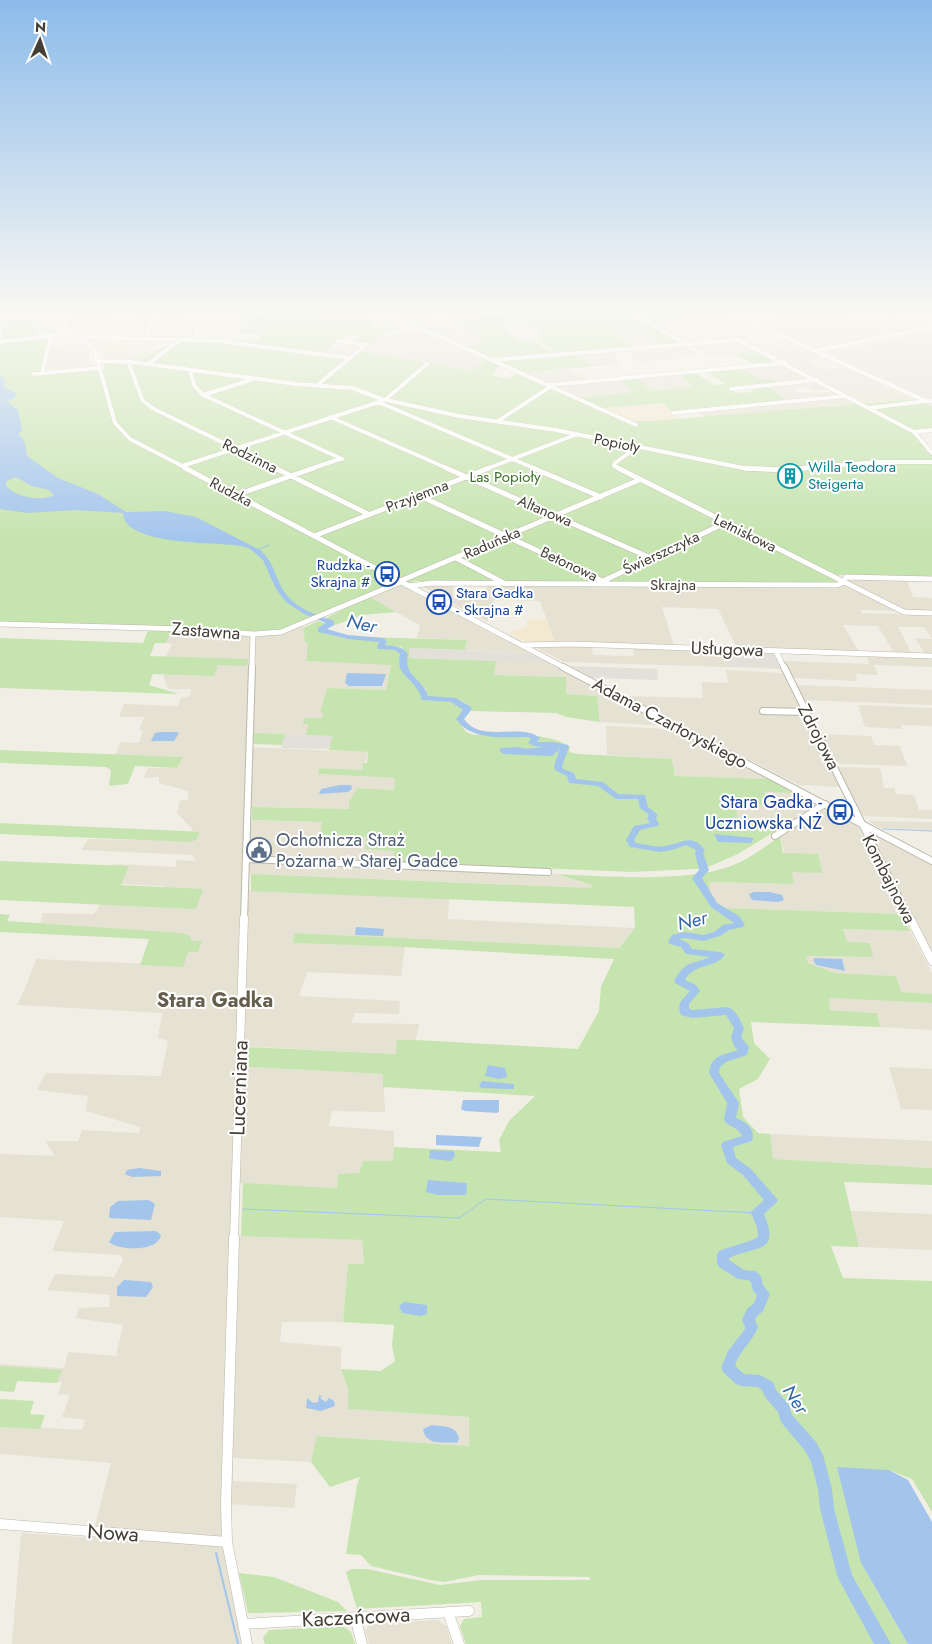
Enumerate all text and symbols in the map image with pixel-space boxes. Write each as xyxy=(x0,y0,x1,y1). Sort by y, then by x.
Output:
north arrow xyxy=(15,15,65,65)
text: N xyxy=(35,17,47,37)
street label: Popioły xyxy=(592,428,642,458)
street label: Rodzinna xyxy=(219,433,281,479)
place label: Willa Teodora Steigerta xyxy=(808,456,896,495)
building icon: Willa Teodora Steigerta xyxy=(777,463,803,489)
park label: Las Popioły xyxy=(469,466,541,488)
street label: Rudzka xyxy=(206,472,256,512)
street label: Przyjemna xyxy=(382,474,452,518)
street label: Altanowa xyxy=(514,490,576,532)
street label: Letniskowa xyxy=(710,508,780,558)
street label: Raduńska xyxy=(460,521,524,565)
street label: Świerszczyka xyxy=(619,526,703,580)
street label: Betonowa xyxy=(537,541,601,587)
place label: Rudzka - Skrajna # xyxy=(310,554,371,593)
bus stop icon: Rudzka - Skrajna # xyxy=(374,561,400,587)
street label: Skrajna xyxy=(650,574,696,596)
place label: Stara Gadka - Skrajna # xyxy=(456,582,533,621)
bus stop icon: Stara Gadka - Skrajna # xyxy=(426,589,452,615)
water label: Ner xyxy=(344,607,381,640)
street label: Zastawna xyxy=(171,616,241,646)
street label: Usługowa xyxy=(690,635,764,663)
street label: Adama Czartoryskiego xyxy=(588,671,752,775)
street label: Zdrojowa xyxy=(791,700,847,774)
place label: Stara Gadka - Uczniowska NŻ xyxy=(705,789,822,836)
bus stop icon: Stara Gadka - Uczniowska NŻ xyxy=(827,799,853,825)
place label: Ochotnicza Straż Pożarna w Starej Gadce xyxy=(276,827,458,874)
street label: Kombajnowa xyxy=(855,830,923,928)
public building icon: Ochotnicza Straż Pożarna w Starej Gadce xyxy=(246,837,272,863)
water label: Ner xyxy=(674,904,711,937)
district label: Stara Gadka xyxy=(157,986,273,1015)
street label: Lucerniana xyxy=(222,1040,256,1136)
water label: Ner xyxy=(776,1379,816,1421)
street label: Nowa xyxy=(86,1516,140,1550)
street label: Kaczeńcowa xyxy=(301,1599,411,1635)

